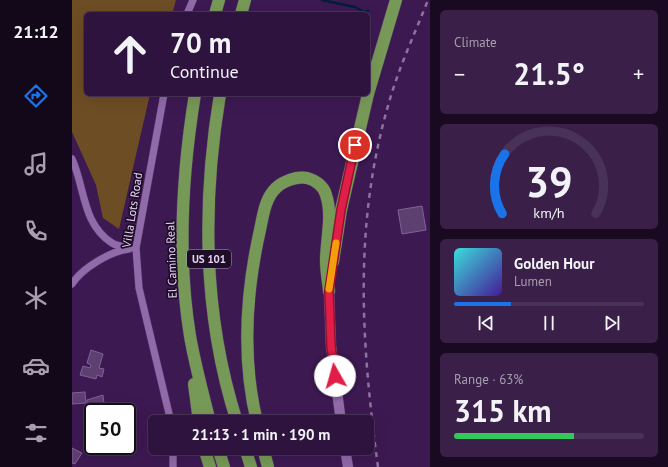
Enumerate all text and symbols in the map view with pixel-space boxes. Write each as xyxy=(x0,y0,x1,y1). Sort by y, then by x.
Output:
text: 21:12 xyxy=(13,20,59,43)
text: 70 m xyxy=(170,24,231,61)
icon: ahead xyxy=(104,28,156,80)
text: Climate xyxy=(454,34,497,51)
text: 21.5° xyxy=(513,54,585,93)
text: Continue xyxy=(170,60,239,83)
text: − xyxy=(454,60,465,88)
text: + xyxy=(633,60,644,88)
icon: directions xyxy=(22,82,50,110)
pin xyxy=(338,128,372,162)
icon: arrive xyxy=(344,134,366,156)
icon: music xyxy=(22,150,50,178)
text: 39 xyxy=(525,155,573,208)
street label: Villa Lots Road xyxy=(119,171,145,250)
text: km/h xyxy=(533,203,565,222)
icon: phone xyxy=(22,217,50,245)
street label: El Camino Real xyxy=(162,221,180,299)
road number: US 101 xyxy=(187,250,231,268)
text: Golden Hour xyxy=(514,254,594,273)
text: Lumen xyxy=(514,273,552,290)
icon: climate xyxy=(22,284,50,312)
icon: previous xyxy=(475,312,497,334)
icon: pause xyxy=(538,312,560,334)
icon: next xyxy=(601,312,623,334)
icon: car xyxy=(22,352,50,380)
position arrow xyxy=(314,355,356,397)
text: Range · 63% xyxy=(454,371,523,388)
text: 315 km xyxy=(454,391,552,430)
speed limit sign: 50 xyxy=(84,403,136,455)
icon: filters xyxy=(22,419,50,447)
text: 21:13 · 1 min · 190 m xyxy=(192,425,330,444)

